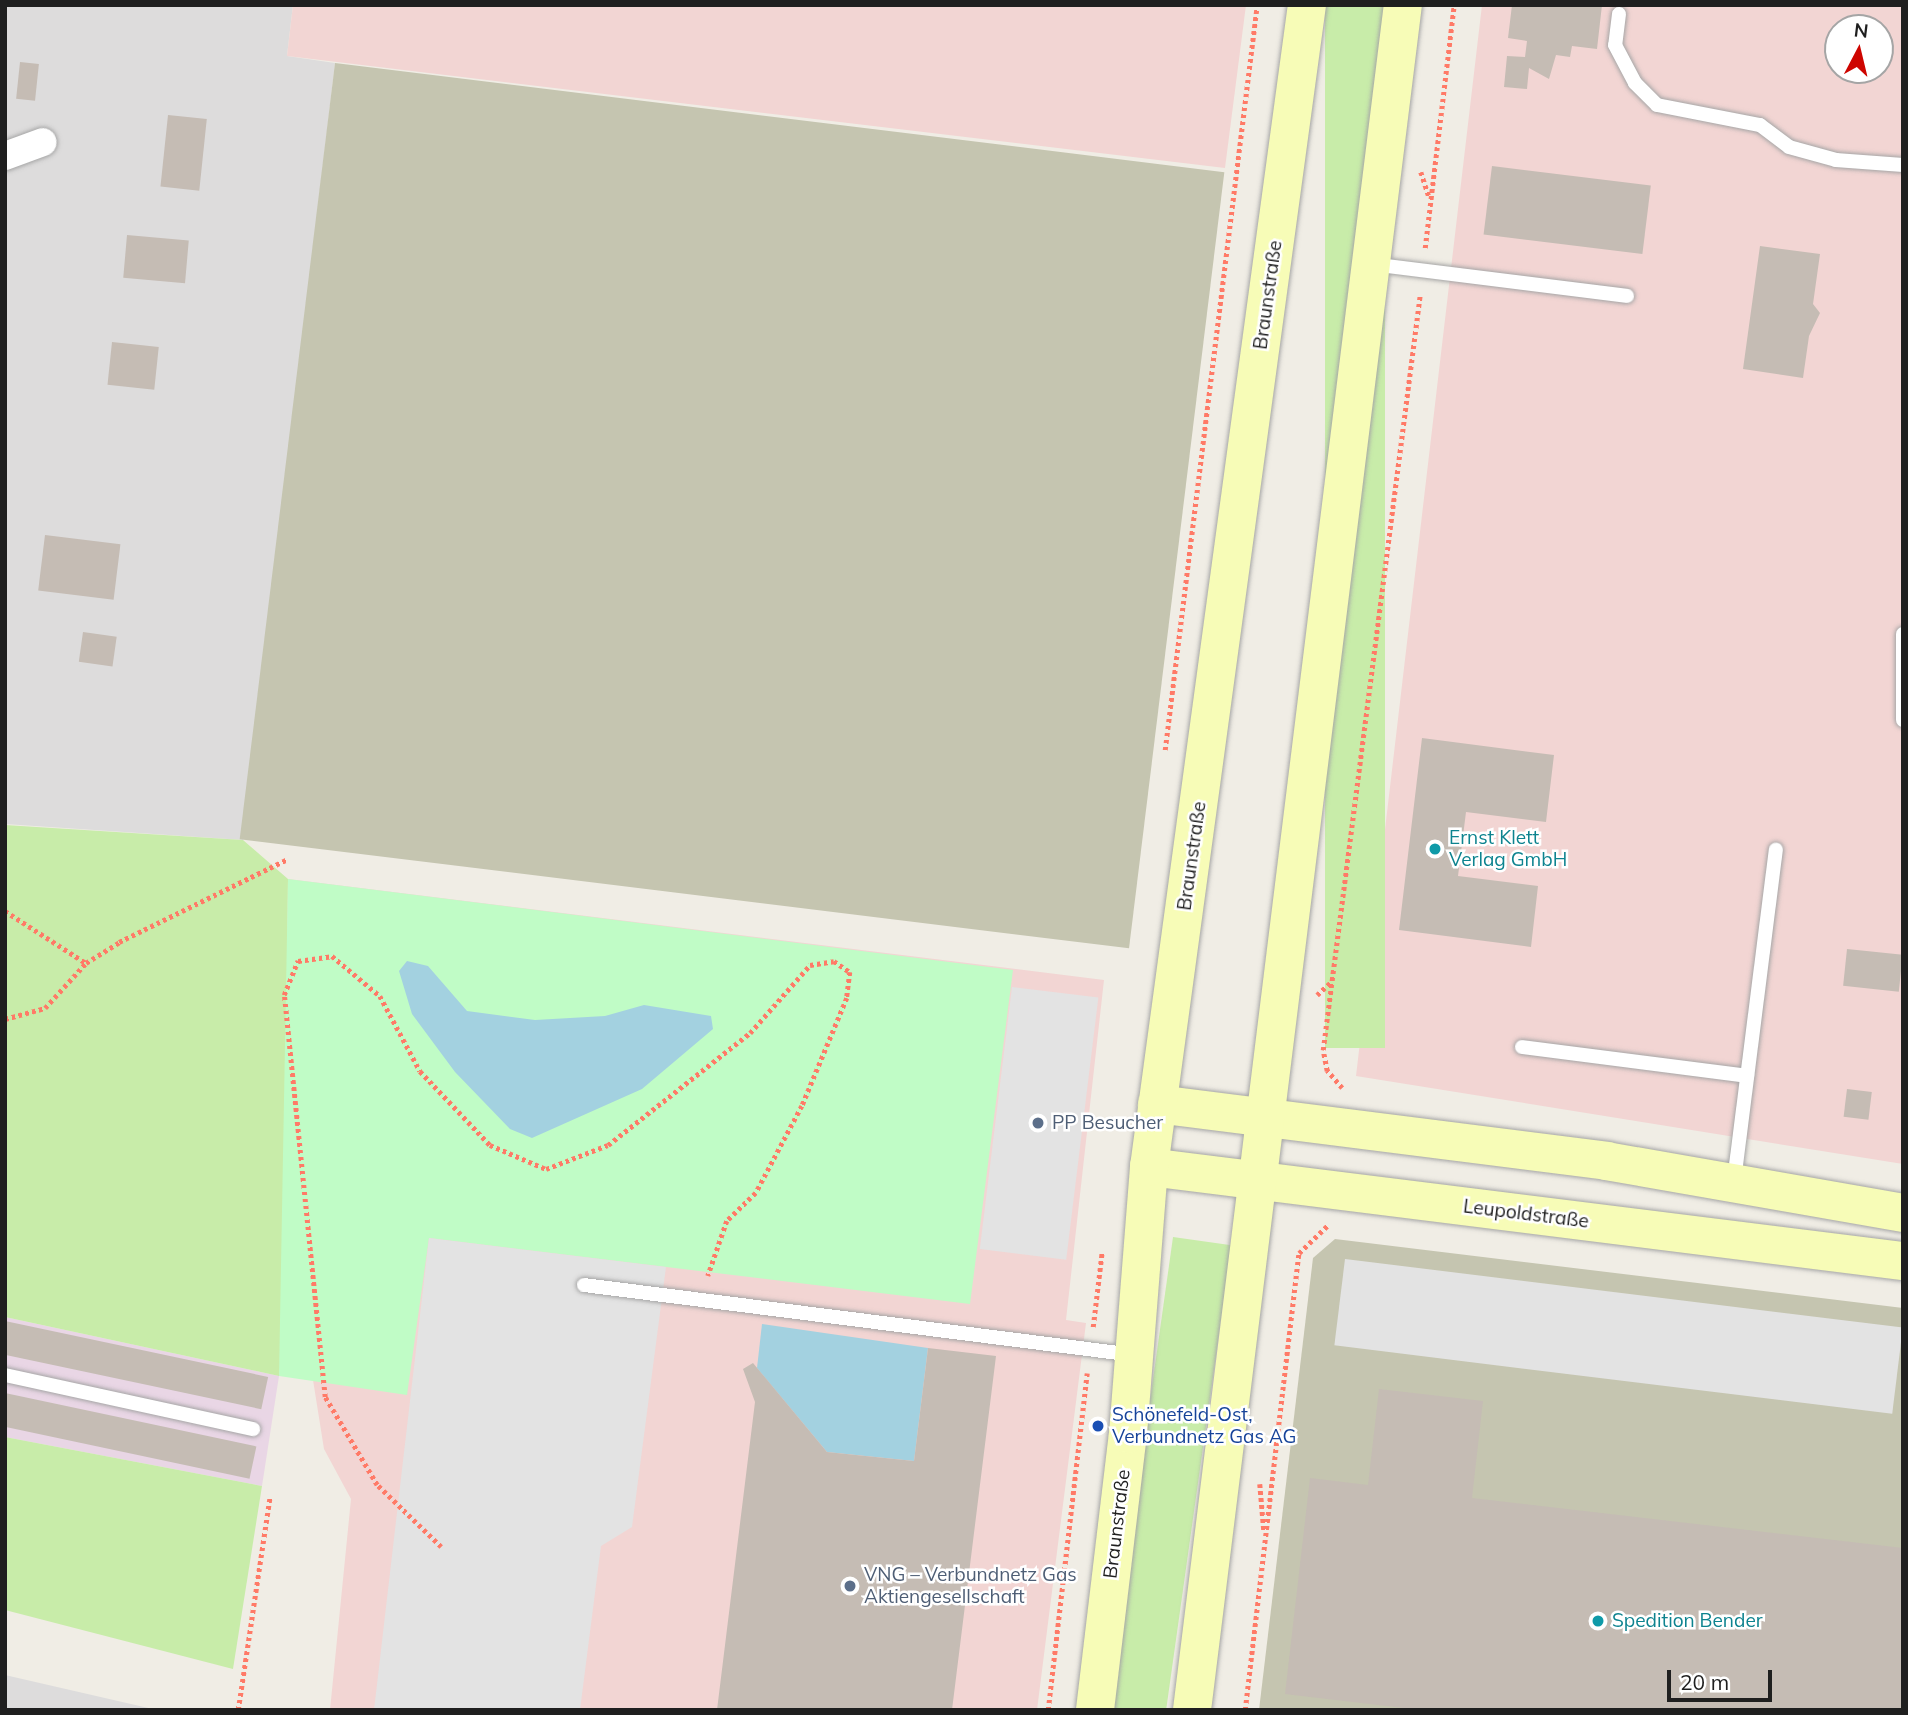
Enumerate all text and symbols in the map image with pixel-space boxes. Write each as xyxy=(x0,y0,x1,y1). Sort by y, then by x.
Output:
north arrow xyxy=(1824,14,1894,84)
text: N xyxy=(1853,17,1870,43)
street label: Braunstraße xyxy=(1249,239,1287,351)
street label: Braunstraße xyxy=(1173,800,1211,912)
place label: Ernst Klett Verlag GmbH xyxy=(1449,827,1567,871)
marker: Ernst Klett Verlag GmbH xyxy=(1427,841,1443,857)
place label: PP Besucher xyxy=(1052,1112,1163,1134)
marker: PP Besucher xyxy=(1030,1115,1046,1131)
street label: Leupoldstraße xyxy=(1462,1195,1590,1233)
place label: Schönefeld-Ost, Verbundnetz Gas AG xyxy=(1112,1404,1297,1448)
marker: Schönefeld-Ost, Verbundnetz Gas AG xyxy=(1090,1418,1106,1434)
street label: Braunstraße xyxy=(1099,1468,1135,1580)
place label: VNG – Verbundnetz Gas Aktiengesellschaft xyxy=(864,1564,1077,1608)
marker: VNG – Verbundnetz Gas Aktiengesellschaft xyxy=(842,1578,858,1594)
place label: Spedition Bender xyxy=(1612,1610,1763,1632)
marker: Spedition Bender xyxy=(1590,1613,1606,1629)
scale bar xyxy=(1670,1656,1775,1700)
text: 20 m xyxy=(1680,1669,1729,1695)

